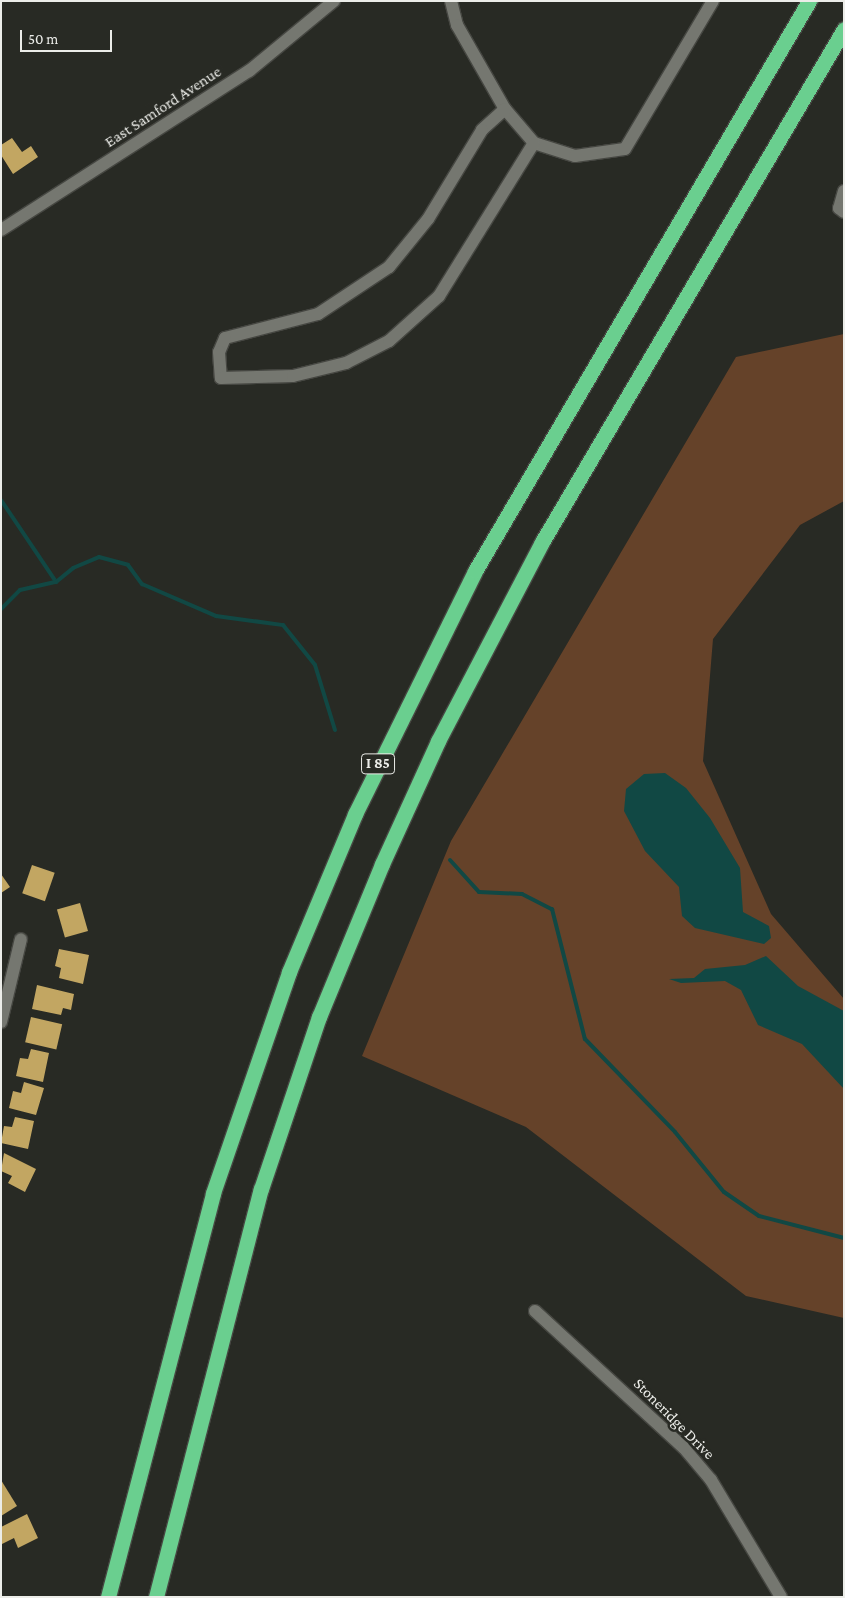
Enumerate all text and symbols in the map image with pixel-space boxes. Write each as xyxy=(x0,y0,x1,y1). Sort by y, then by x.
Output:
scale bar xyxy=(22,20,115,52)
text: 50 m xyxy=(28,31,58,47)
street label: East Samford Avenue xyxy=(101,62,225,152)
road number: I 85 xyxy=(360,752,396,776)
street label: Stoneridge Drive xyxy=(629,1374,719,1464)

